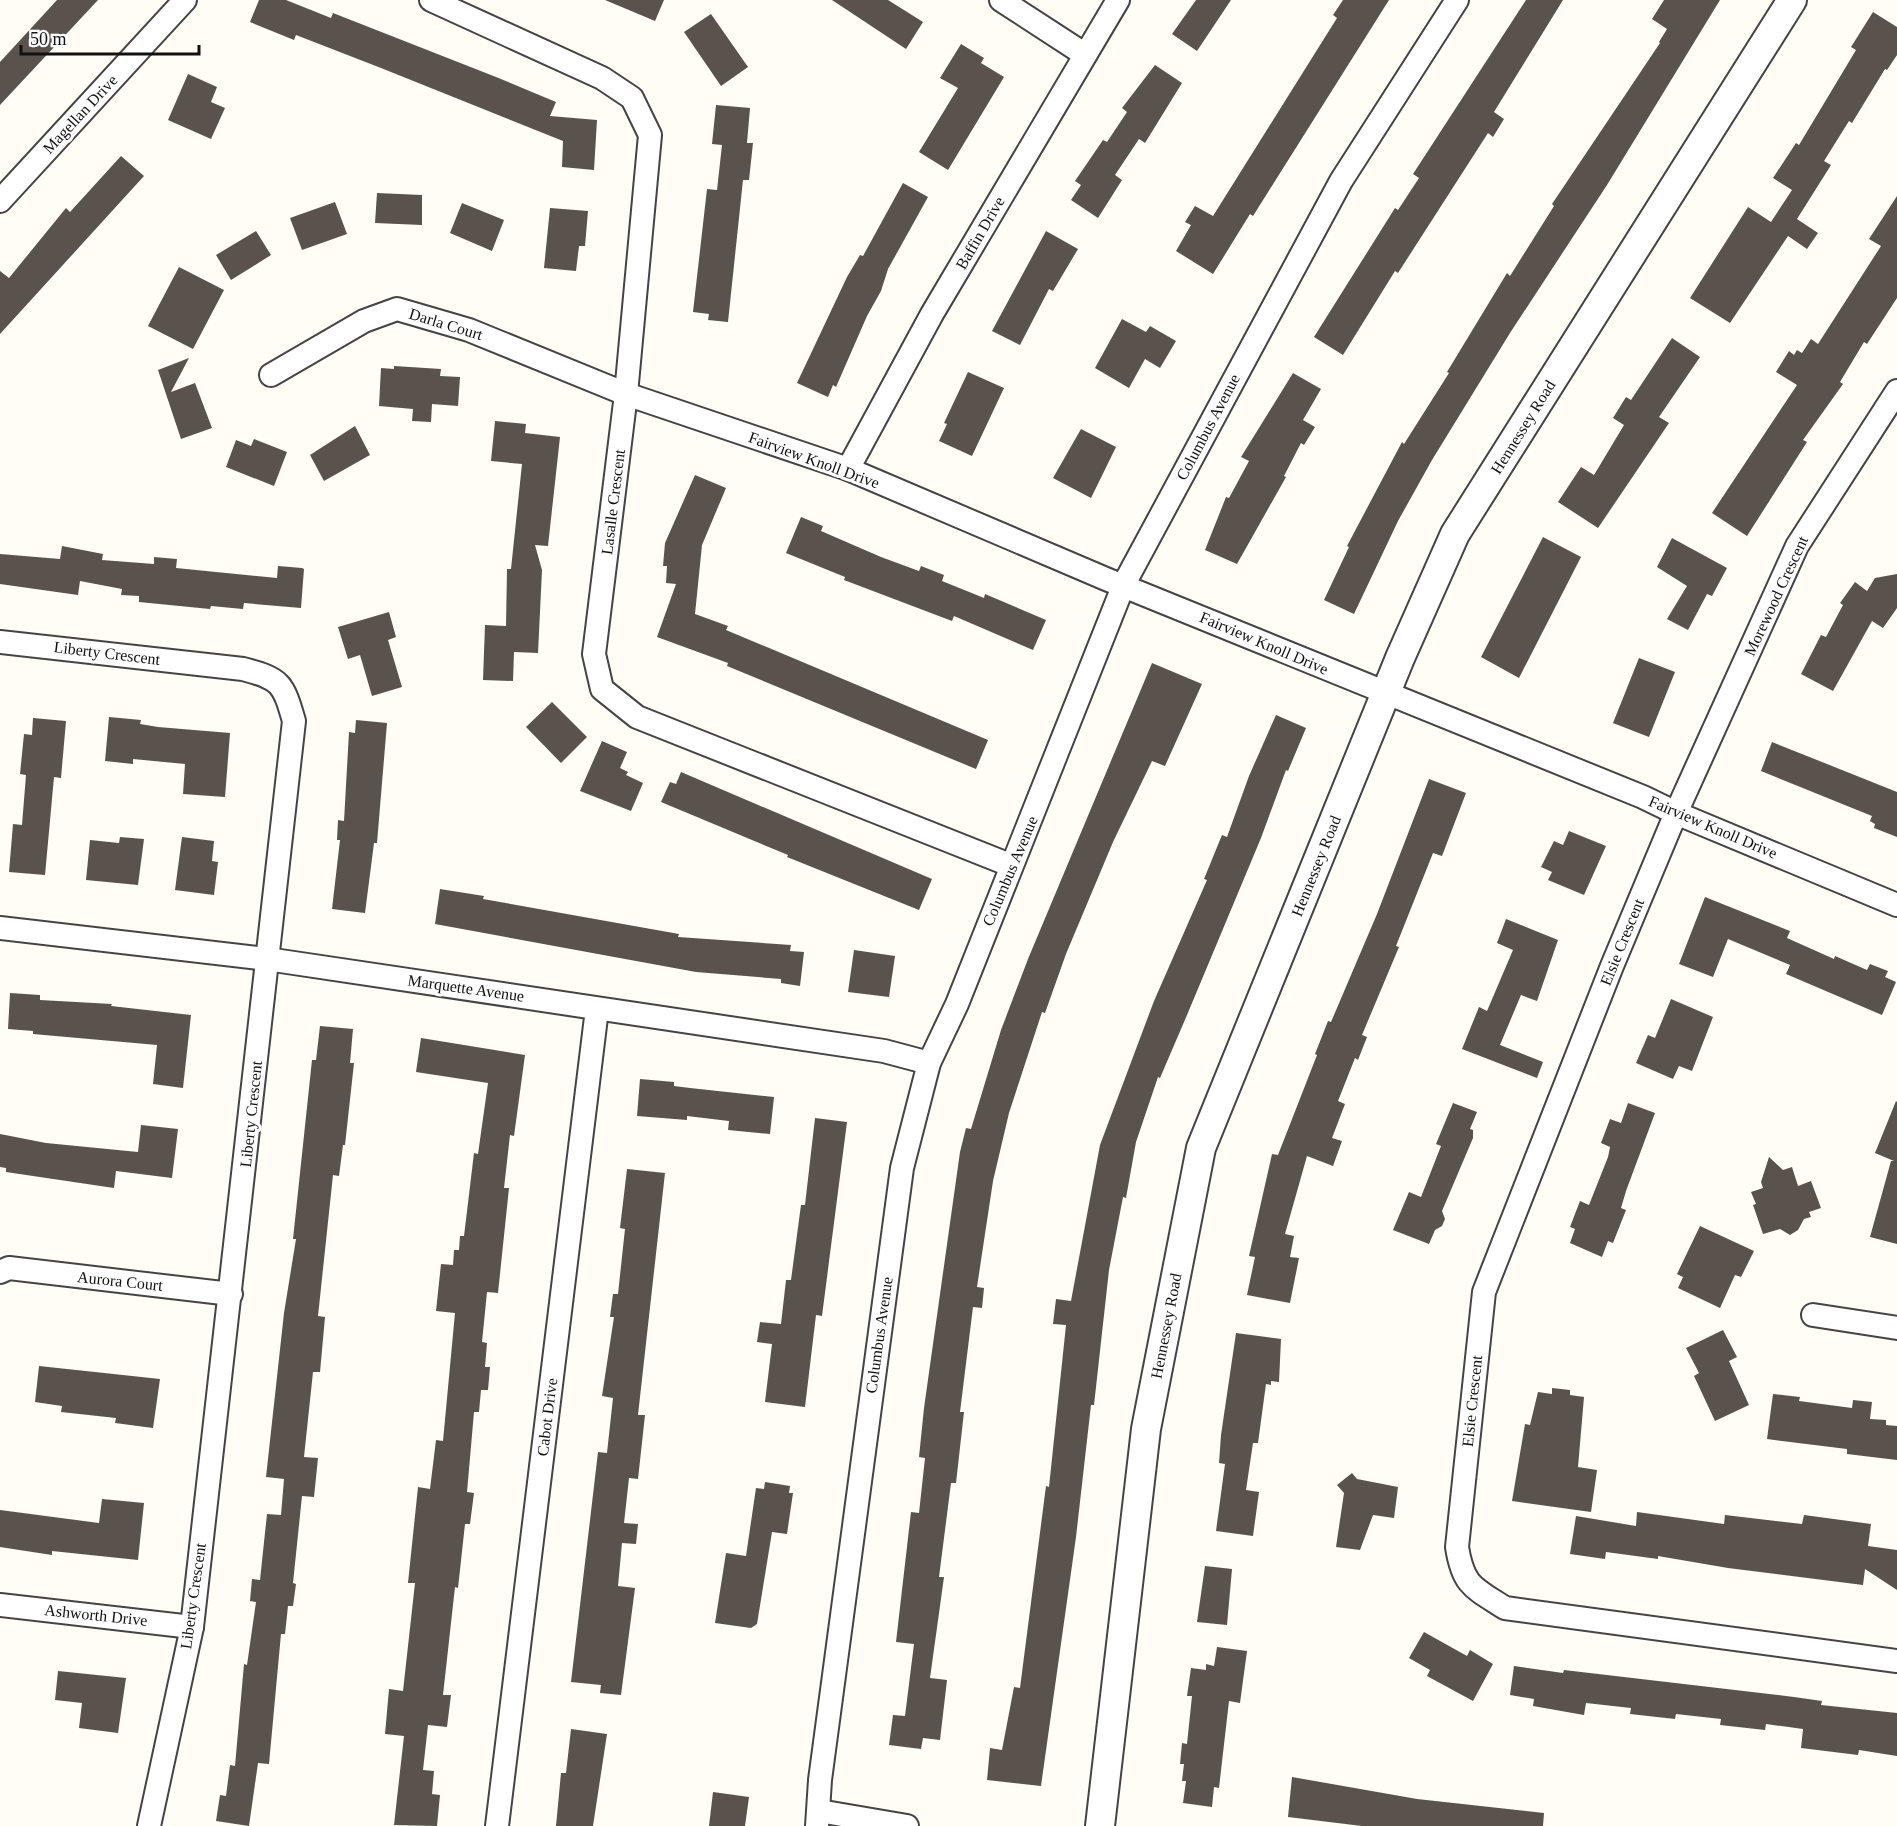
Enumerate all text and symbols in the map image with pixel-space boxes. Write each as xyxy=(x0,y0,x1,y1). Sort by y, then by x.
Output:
scale bar xyxy=(21,18,200,56)
text: 50 m xyxy=(30,29,67,49)
street label: Magellan Drive xyxy=(39,71,121,157)
street label: Baffin Drive xyxy=(952,194,1008,272)
street label: Darla Court xyxy=(407,305,485,343)
street label: Columbus Avenue xyxy=(1173,371,1243,483)
street label: Hennessey Road xyxy=(1487,377,1559,477)
street label: Fairview Knoll Drive xyxy=(746,428,882,492)
street label: Lasalle Crescent xyxy=(598,448,628,556)
street label: Morewood Crescent xyxy=(1741,533,1811,659)
street label: Fairview Knoll Drive xyxy=(1197,608,1331,678)
street label: Liberty Crescent xyxy=(53,638,162,669)
street label: Fairview Knoll Drive xyxy=(1646,792,1780,862)
street label: Hennessey Road xyxy=(1288,813,1345,919)
street label: Columbus Avenue xyxy=(979,814,1041,928)
street label: Elsie Crescent xyxy=(1597,896,1647,988)
street label: Marquette Avenue xyxy=(407,971,525,1006)
street label: Liberty Crescent xyxy=(237,1059,266,1168)
street label: Aurora Court xyxy=(76,1268,164,1294)
street label: Hennessey Road xyxy=(1147,1272,1186,1380)
street label: Columbus Avenue xyxy=(862,1276,896,1394)
street label: Elsie Crescent xyxy=(1459,1354,1485,1448)
street label: Cabot Drive xyxy=(534,1377,560,1457)
street label: Liberty Crescent xyxy=(177,1541,210,1650)
street label: Ashworth Drive xyxy=(44,1601,148,1629)

